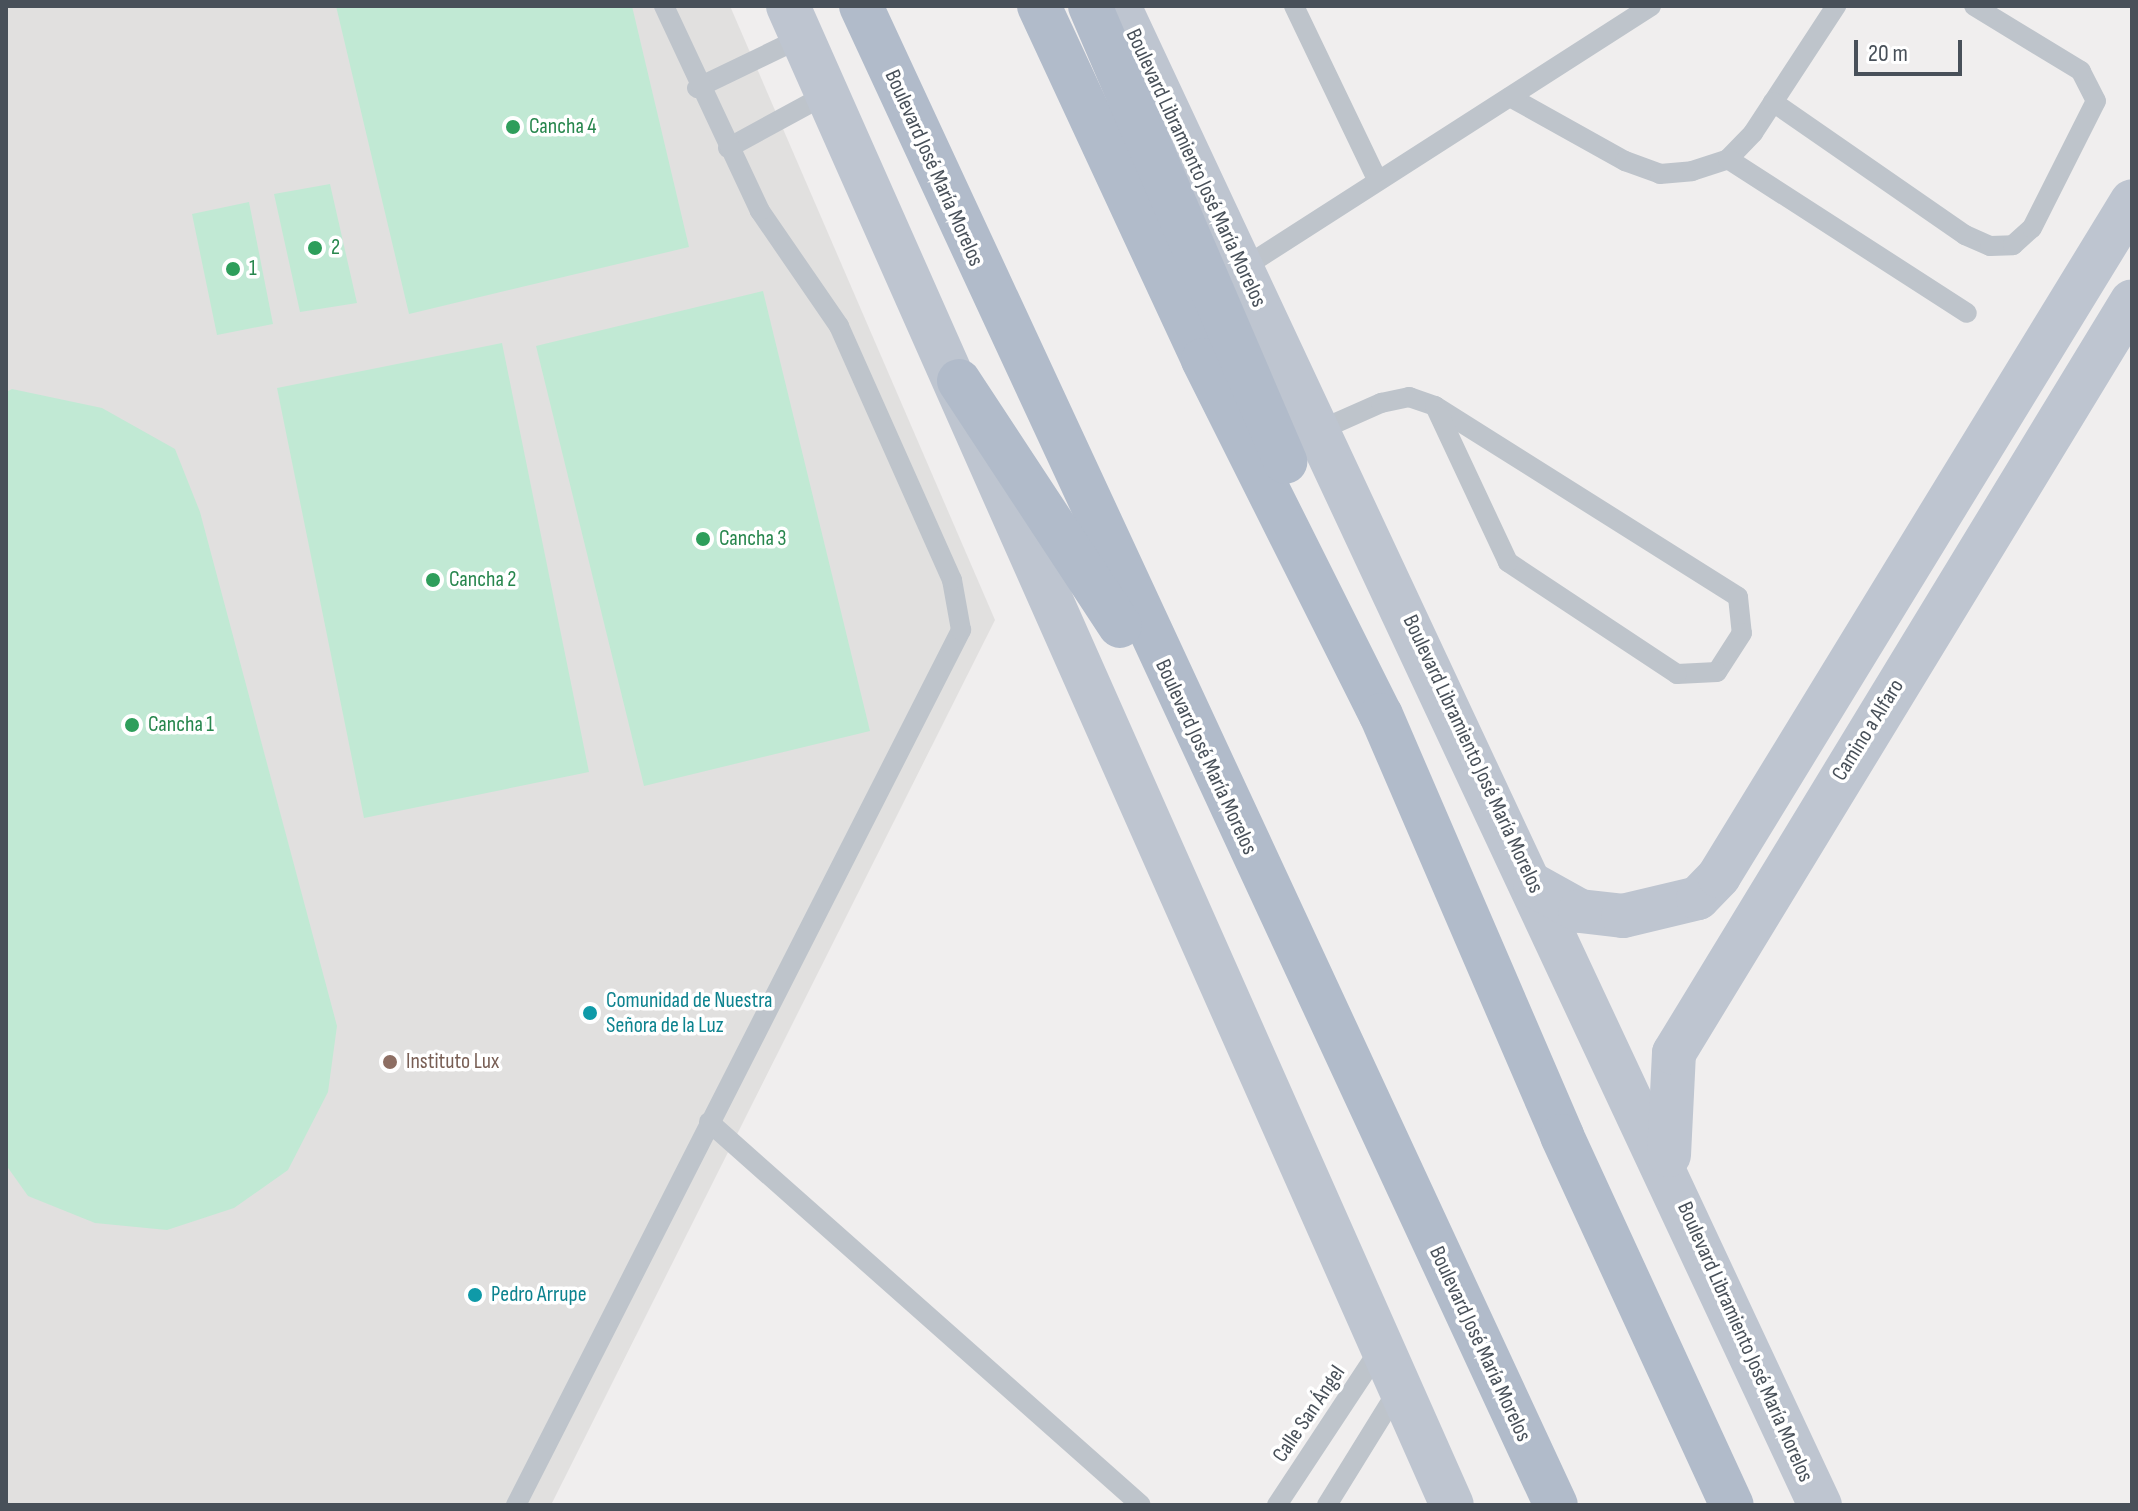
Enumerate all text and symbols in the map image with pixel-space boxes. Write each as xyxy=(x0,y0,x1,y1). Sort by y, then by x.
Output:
scale bar xyxy=(1858,24,1966,74)
street label: Boulevard Libramiento José María Morelos xyxy=(1120,25,1272,311)
text: 20 m xyxy=(1868,39,1908,68)
street label: Boulevard José María Morelos xyxy=(879,66,989,270)
place label: Cancha 4 xyxy=(529,114,597,140)
marker: Cancha 4 xyxy=(504,118,522,136)
place label: 2 xyxy=(331,235,340,261)
marker: 2 xyxy=(306,239,324,257)
place label: 1 xyxy=(249,256,257,282)
marker: 1 xyxy=(224,260,242,278)
place label: Cancha 3 xyxy=(719,526,787,552)
marker: Cancha 3 xyxy=(694,530,712,548)
place label: Cancha 2 xyxy=(449,567,516,593)
marker: Cancha 2 xyxy=(424,571,442,589)
street label: Boulevard Libramiento José María Morelos xyxy=(1397,611,1549,897)
street label: Boulevard José María Morelos xyxy=(1149,655,1263,859)
street label: Camino a Alfaro xyxy=(1826,674,1910,786)
place label: Cancha 1 xyxy=(148,712,214,738)
marker: Cancha 1 xyxy=(123,716,141,734)
place label: Comunidad de Nuestra Señora de la Luz xyxy=(606,987,773,1038)
marker: Comunidad de Nuestra Señora de la Luz xyxy=(581,1004,599,1022)
place label: Instituto Lux xyxy=(406,1049,499,1075)
marker: Instituto Lux xyxy=(381,1053,399,1071)
street label: Boulevard Libramiento José María Morelos xyxy=(1671,1198,1819,1486)
street label: Boulevard José María Morelos xyxy=(1423,1242,1537,1446)
place label: Pedro Arrupe xyxy=(491,1282,587,1308)
marker: Pedro Arrupe xyxy=(466,1286,484,1304)
street label: Calle San Ángel xyxy=(1267,1361,1351,1467)

